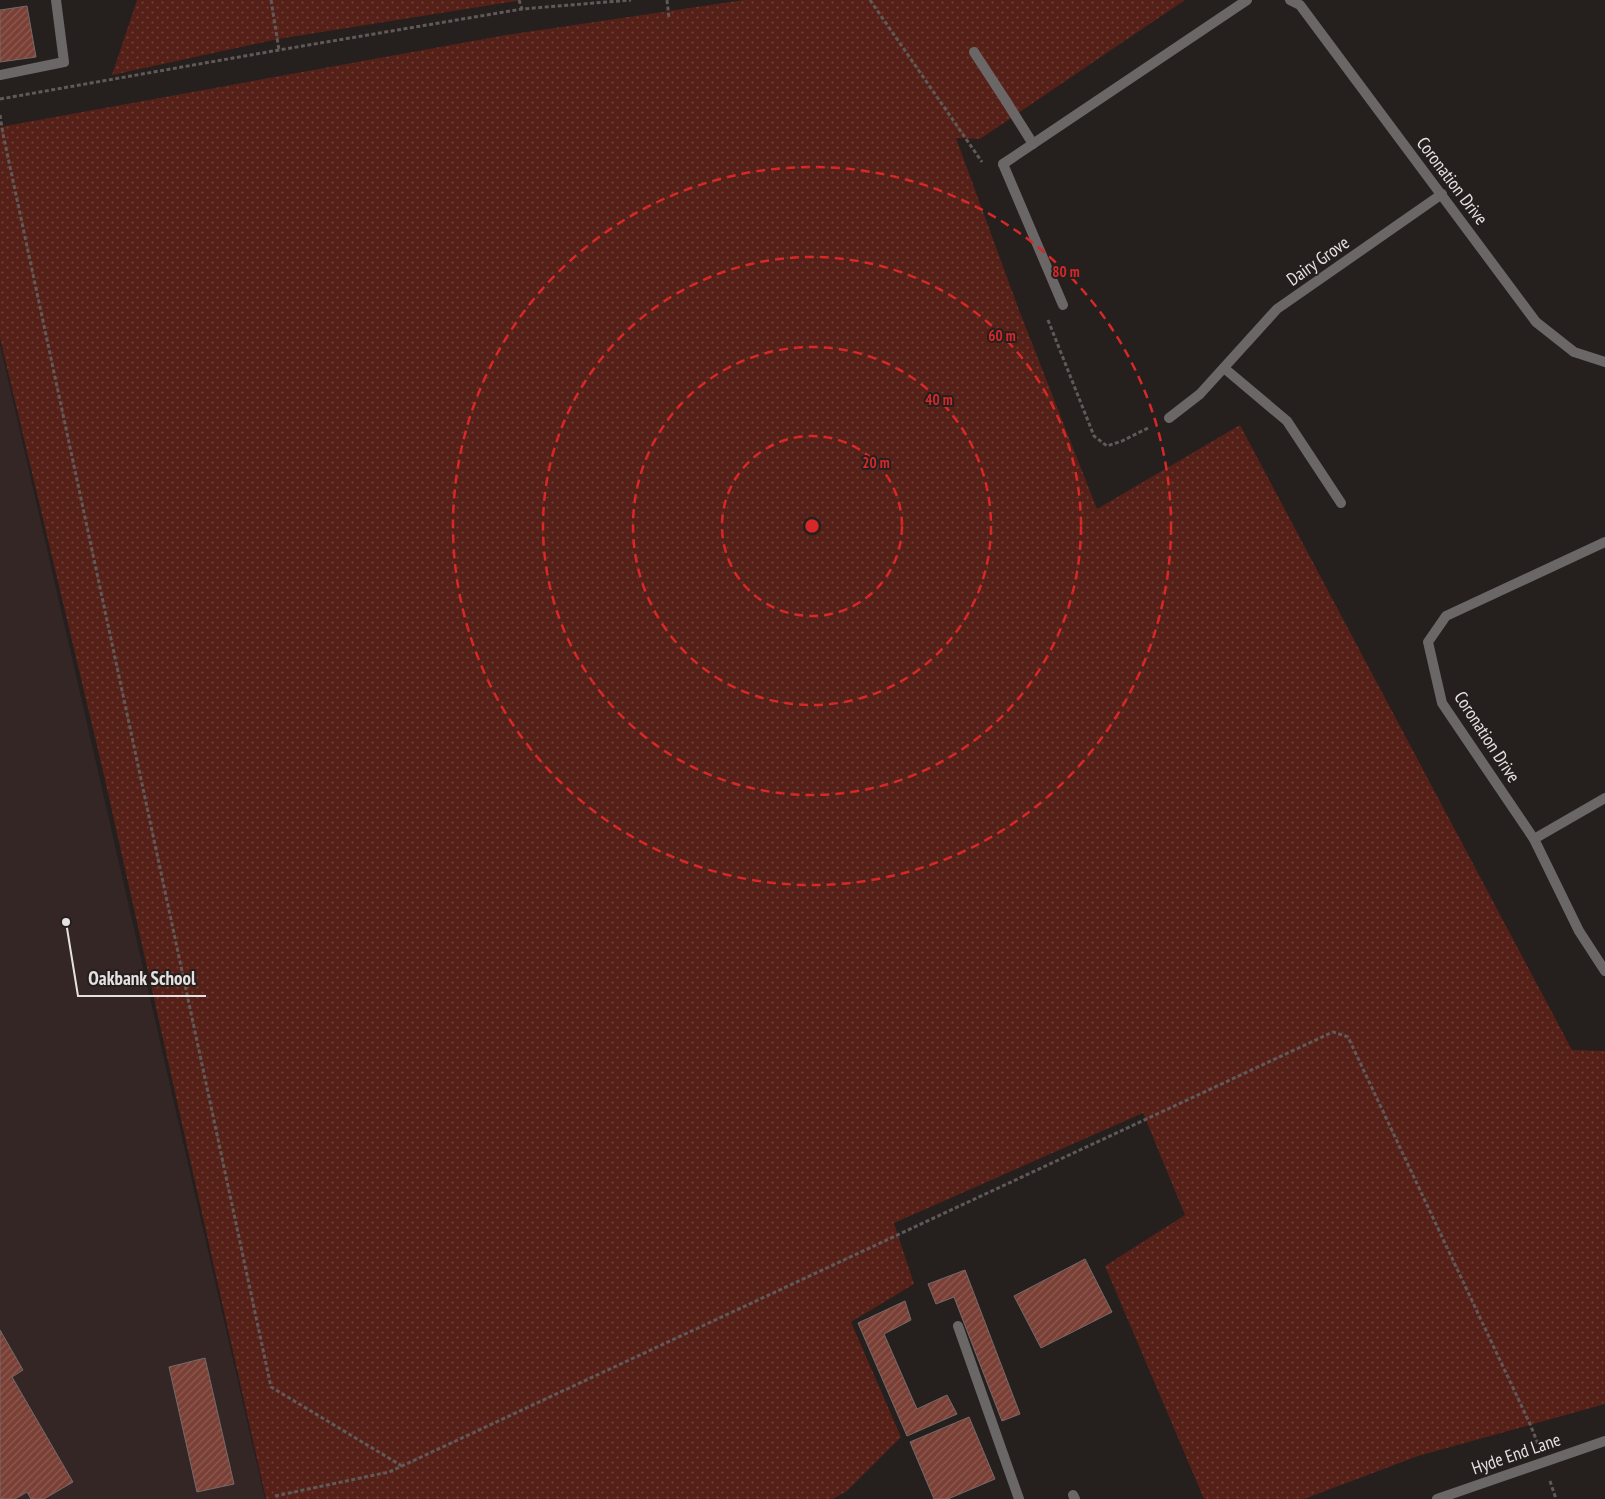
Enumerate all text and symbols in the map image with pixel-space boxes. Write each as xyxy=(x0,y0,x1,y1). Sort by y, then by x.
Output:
street label: Coronation Drive xyxy=(1412,132,1493,229)
street label: Dairy Grove xyxy=(1282,231,1354,290)
text: 80 m xyxy=(1052,262,1080,281)
text: 60 m xyxy=(988,326,1016,345)
text: 40 m xyxy=(925,390,953,409)
text: 20 m xyxy=(862,453,890,472)
centre of rings xyxy=(803,517,821,535)
street label: Coronation Drive xyxy=(1449,687,1525,787)
callout: Oakbank School xyxy=(78,962,206,996)
text: Oakbank School xyxy=(88,966,196,990)
street label: Hyde End Lane xyxy=(1468,1428,1563,1479)

